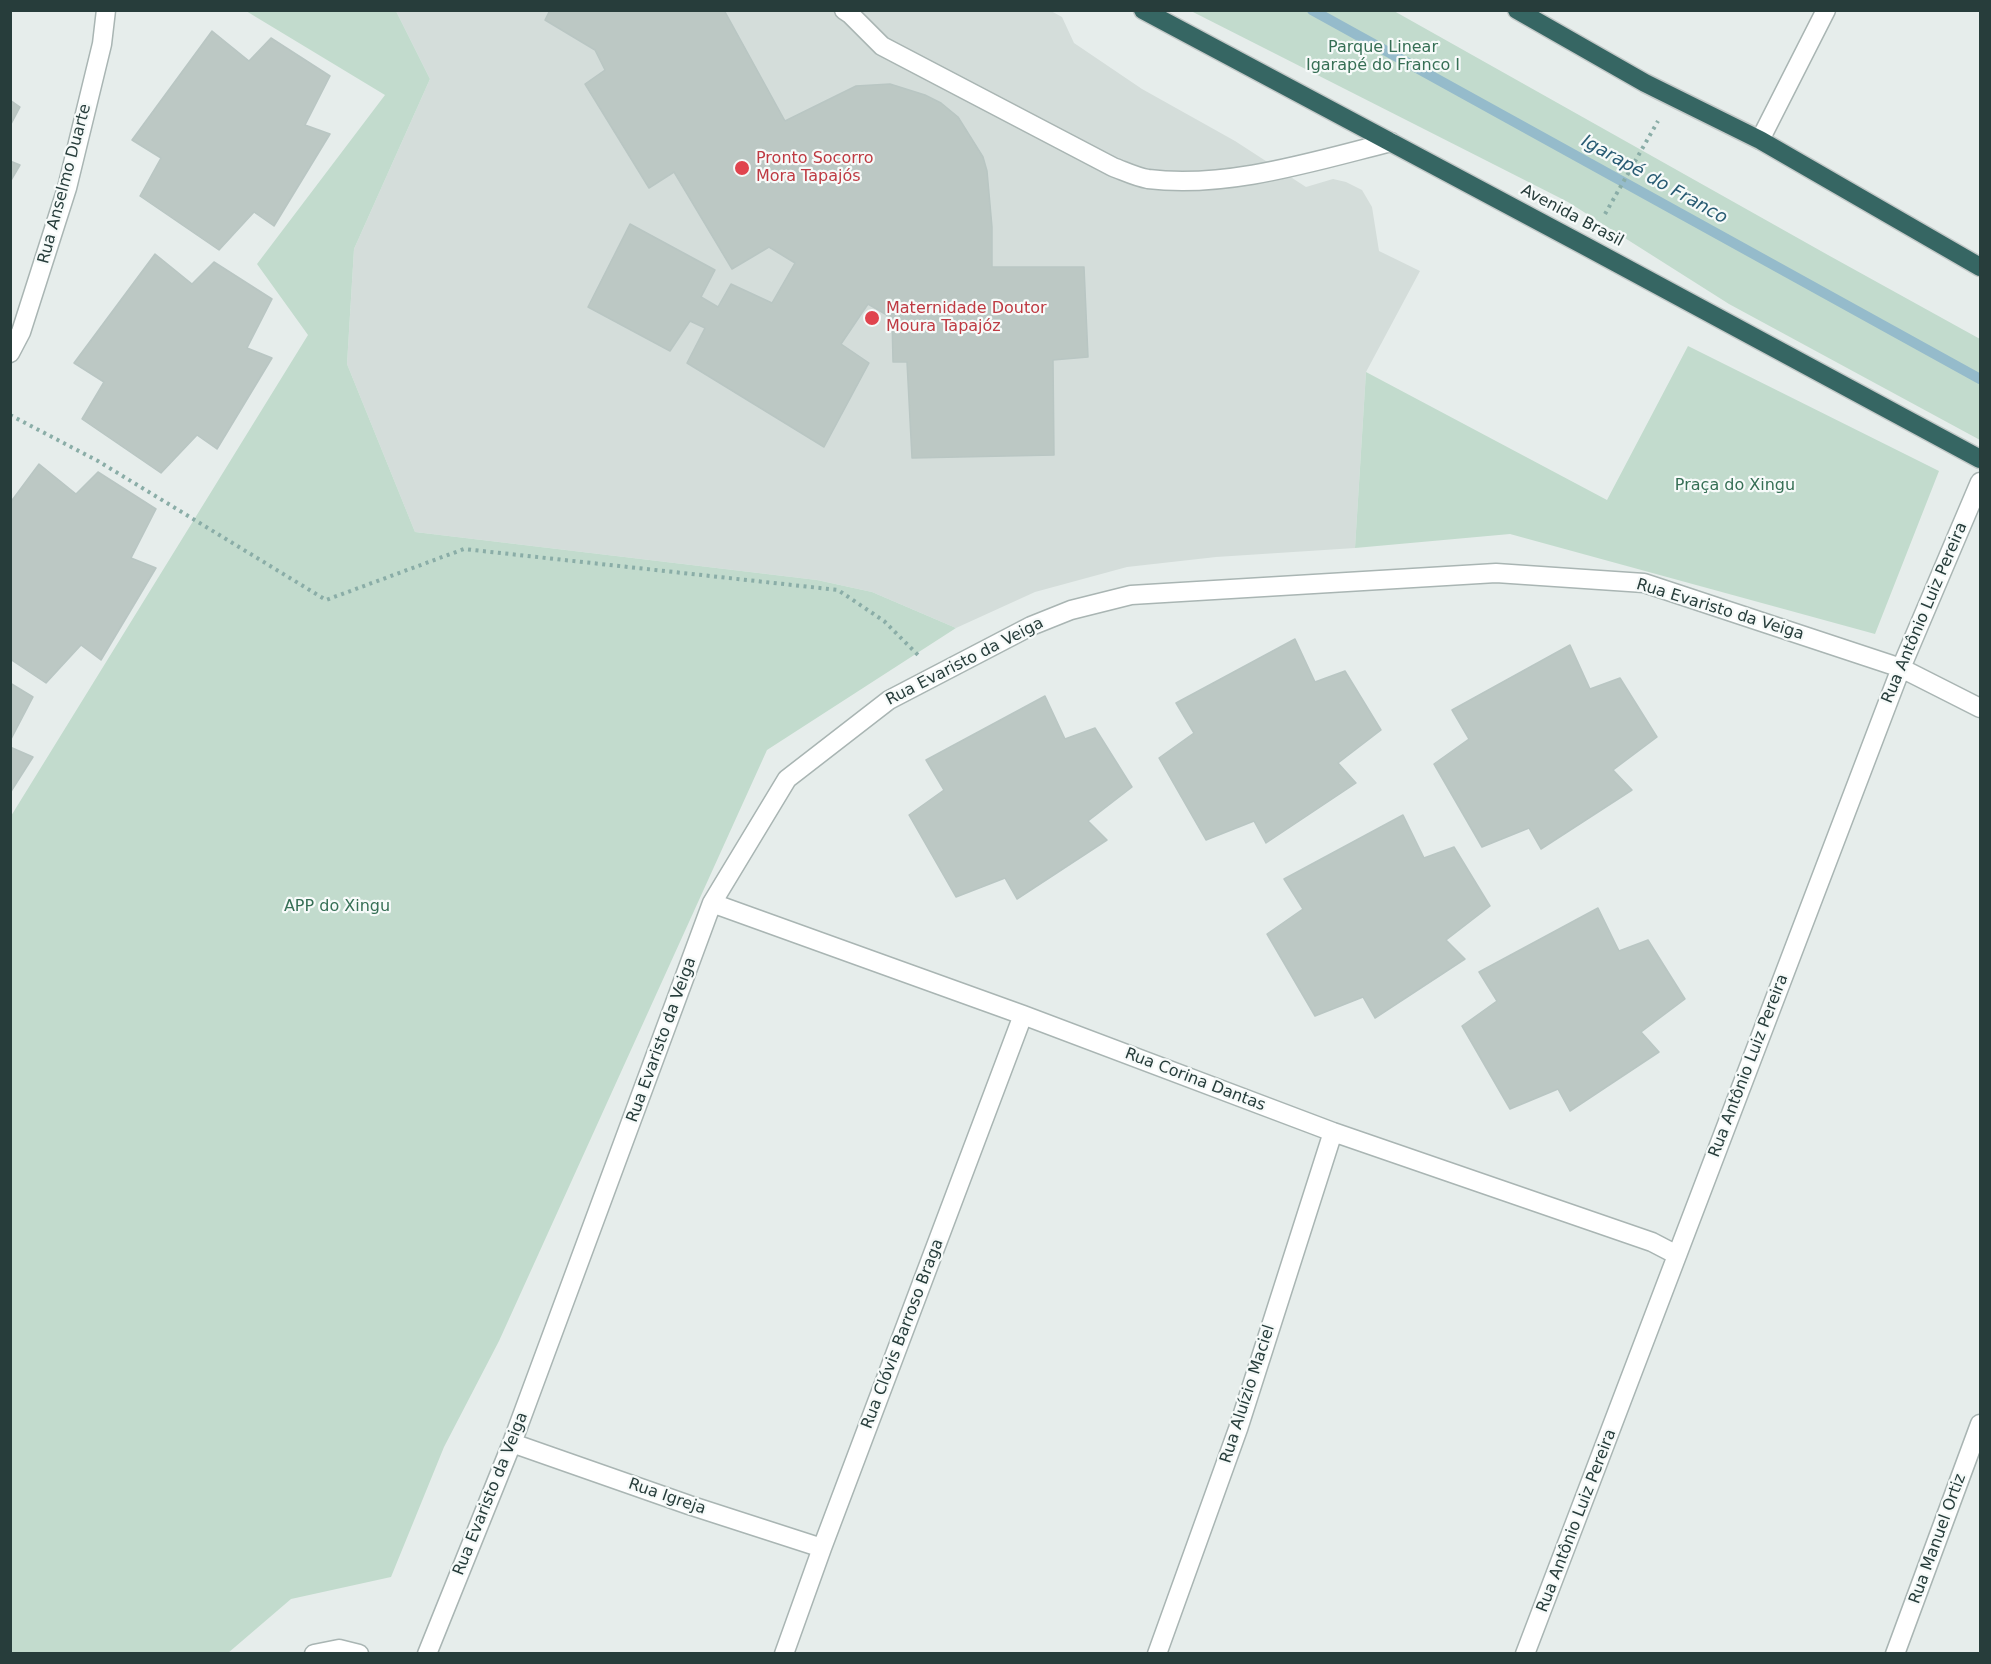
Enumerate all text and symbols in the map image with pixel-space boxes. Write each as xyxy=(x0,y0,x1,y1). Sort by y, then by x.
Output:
park label: Parque Linear Igarapé do Franco I xyxy=(1306,38,1460,76)
street label: Rua Anselmo Duarte xyxy=(34,102,96,266)
water label: Igarapé do Franco xyxy=(1577,131,1731,229)
place label: Pronto Socorro Mora Tapajós xyxy=(756,149,874,187)
marker: Pronto Socorro Mora Tapajós xyxy=(733,159,751,177)
street label: Avenida Brasil xyxy=(1517,181,1627,251)
place label: Maternidade Doutor Moura Tapajóz xyxy=(886,299,1047,337)
marker: Maternidade Doutor Moura Tapajóz xyxy=(863,309,881,327)
park label: Praça do Xingu xyxy=(1675,476,1795,496)
street label: Rua Antônio Luiz Pereira xyxy=(1878,520,1972,706)
street label: Rua Evaristo da Veiga xyxy=(1634,575,1806,645)
street label: Rua Evaristo da Veiga xyxy=(883,614,1047,710)
park label: APP do Xingu xyxy=(284,897,390,917)
street label: Rua Evaristo da Veiga xyxy=(623,955,701,1125)
street label: Rua Antônio Luiz Pereira xyxy=(1705,972,1793,1160)
street label: Rua Corina Dantas xyxy=(1122,1044,1268,1116)
street label: Rua Clóvis Barroso Braga xyxy=(858,1236,948,1432)
street label: Rua Aluízio Maciel xyxy=(1217,1322,1279,1466)
street label: Rua Evaristo da Veiga xyxy=(449,1410,533,1578)
street label: Rua Antônio Luiz Pereira xyxy=(1533,1427,1621,1615)
street label: Rua Manuel Ortiz xyxy=(1906,1471,1970,1607)
street label: Rua Igreja xyxy=(626,1475,708,1519)

